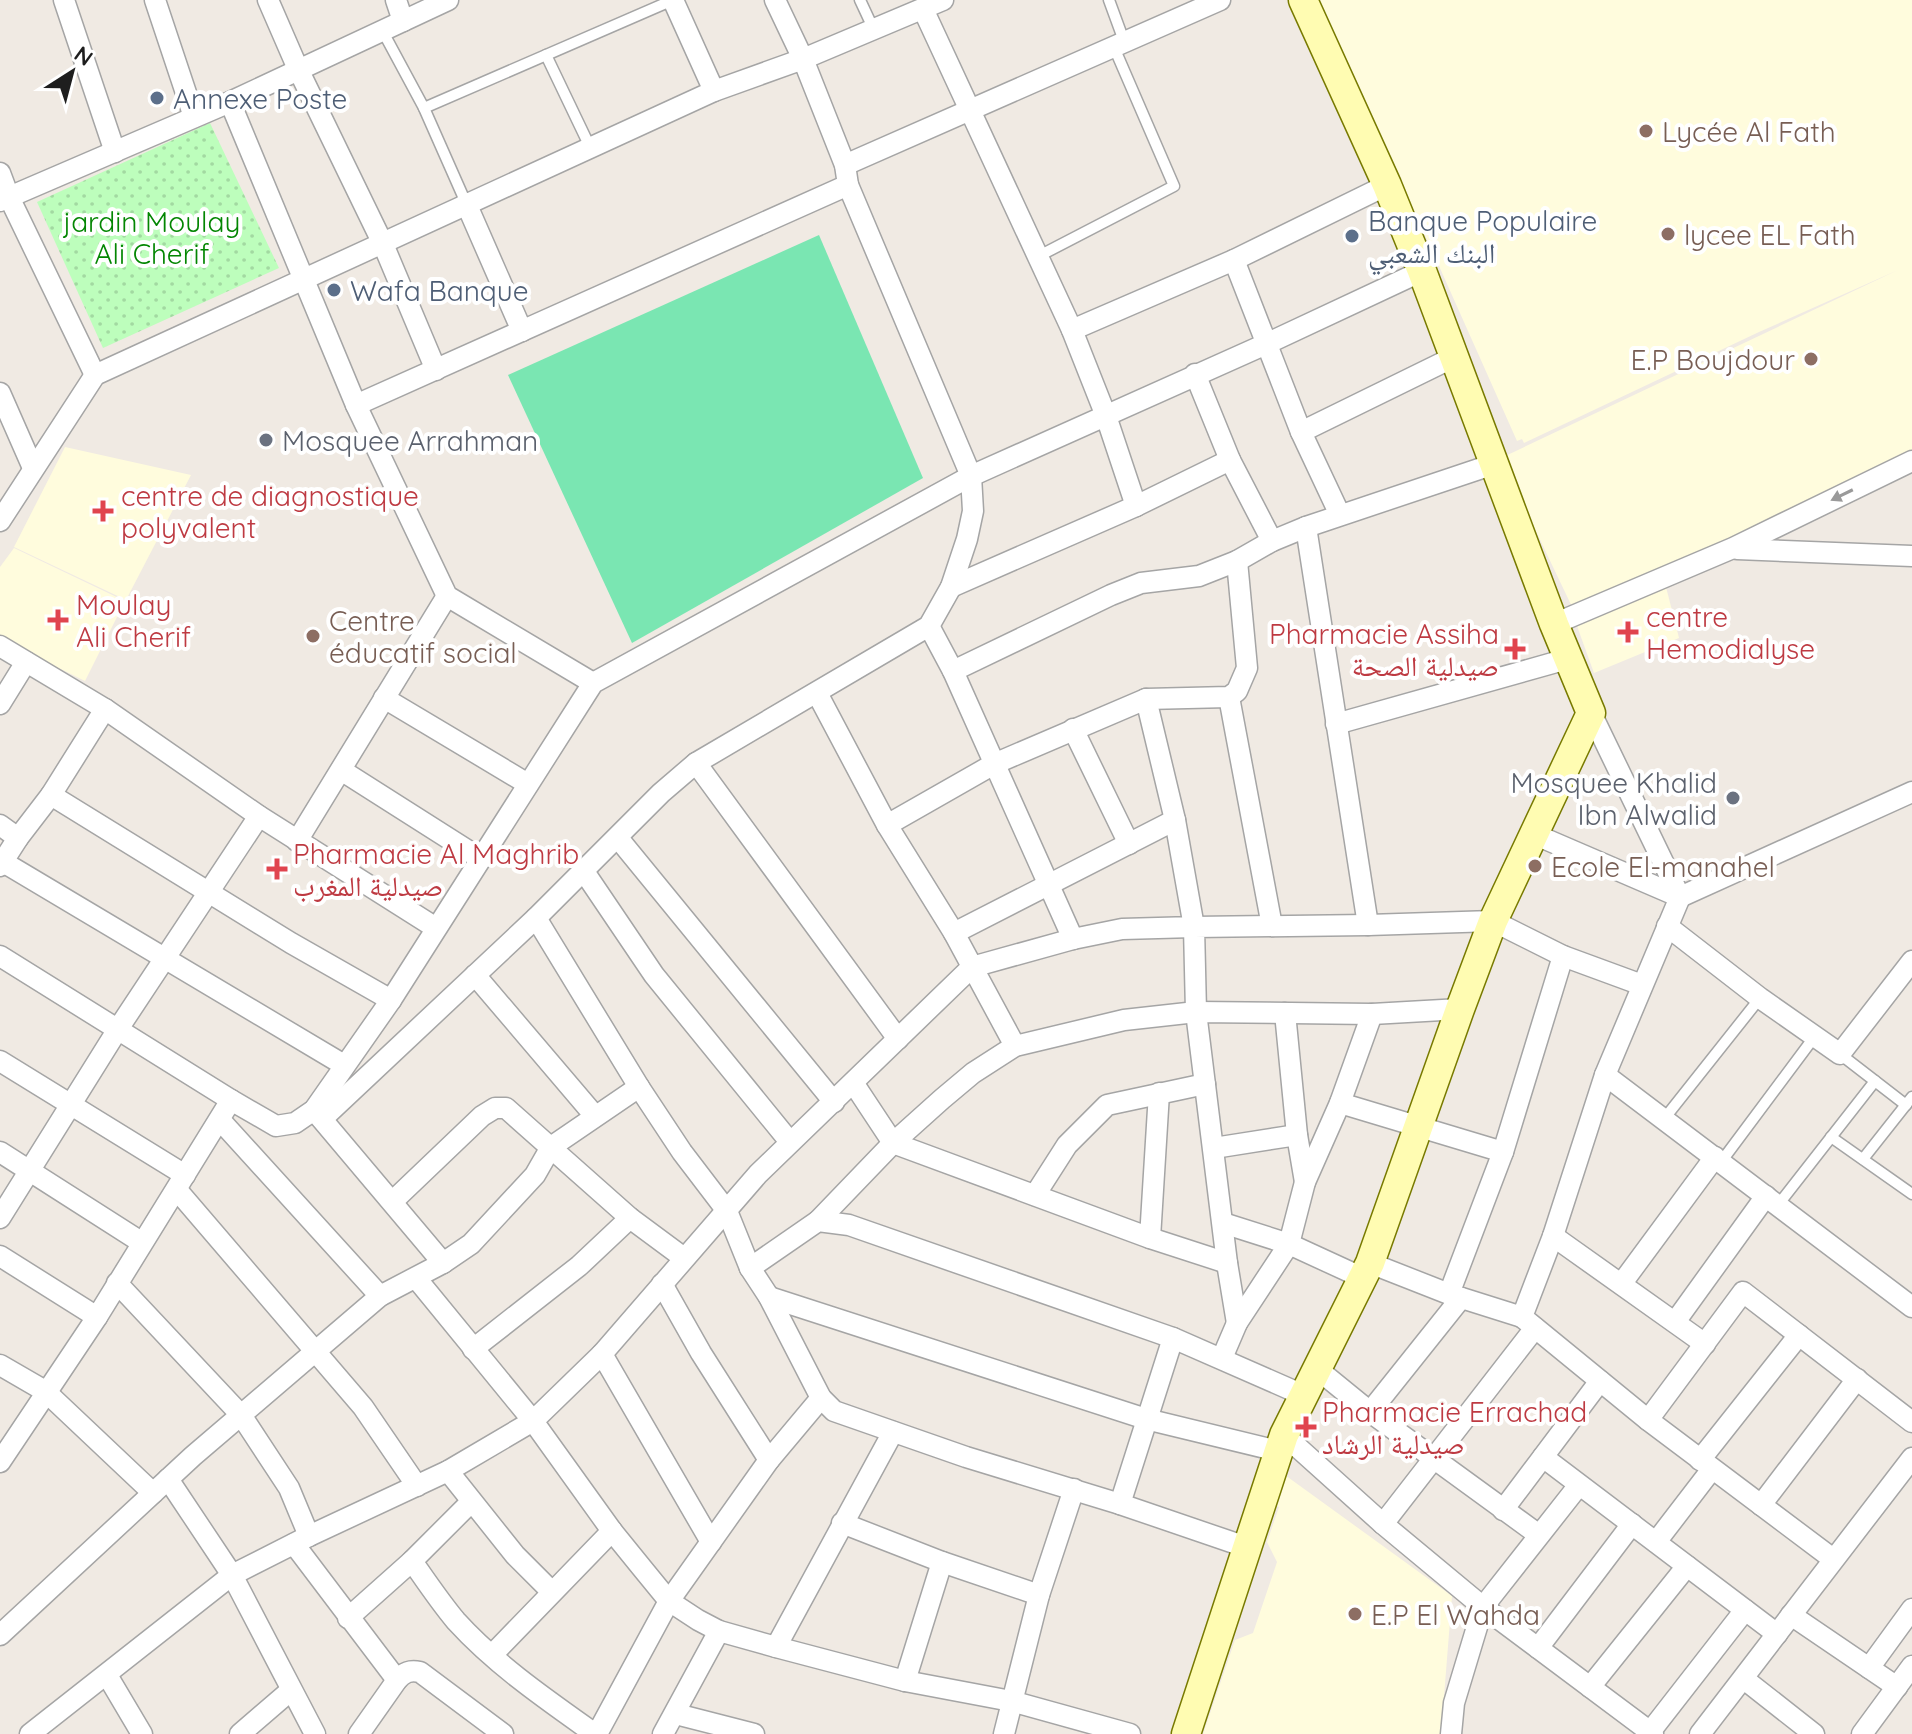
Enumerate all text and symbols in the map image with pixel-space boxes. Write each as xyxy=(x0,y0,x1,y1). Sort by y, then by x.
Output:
north arrow xyxy=(32,32,112,112)
text: N xyxy=(69,40,99,72)
place label: Annexe Poste xyxy=(173,81,347,116)
marker: Annexe Poste xyxy=(148,89,166,107)
place label: Lycée Al Fath xyxy=(1662,114,1836,149)
marker: Lycée Al Fath xyxy=(1637,122,1655,140)
place label: Banque Populaire البنك الشعبي xyxy=(1368,203,1597,276)
park label: jardin Moulay Ali Cherif xyxy=(63,204,240,271)
place label: lycee EL Fath xyxy=(1684,217,1856,252)
marker: lycee EL Fath xyxy=(1659,225,1677,243)
marker: Banque Populaire البنك الشعبي xyxy=(1343,227,1361,245)
place label: Wafa Banque xyxy=(350,273,529,308)
marker: Wafa Banque xyxy=(325,281,343,299)
place label: E.P Boujdour xyxy=(1630,342,1795,377)
marker: E.P Boujdour xyxy=(1802,350,1820,368)
place label: Mosquee Arrahman xyxy=(282,423,538,458)
marker: Mosquee Arrahman xyxy=(257,431,275,449)
place label: centre de diagnostique polyvalent xyxy=(121,478,419,545)
one-way arrow xyxy=(1830,488,1854,502)
marker: centre de diagnostique polyvalent xyxy=(92,500,114,522)
place label: Moulay Ali Cherif xyxy=(76,587,191,654)
place label: centre Hemodialyse xyxy=(1646,599,1815,666)
place label: Centre éducatif social xyxy=(329,603,517,670)
marker: Moulay Ali Cherif xyxy=(47,609,69,631)
place label: Pharmacie Assiha صيدلية الصحة xyxy=(1269,616,1499,683)
marker: centre Hemodialyse xyxy=(1617,621,1639,643)
marker: Centre éducatif social xyxy=(304,627,322,645)
marker: Pharmacie Assiha صيدلية الصحة xyxy=(1506,640,1524,658)
place label: Mosquee Khalid Ibn Alwalid xyxy=(1510,765,1717,832)
marker: Mosquee Khalid Ibn Alwalid xyxy=(1724,789,1742,807)
place label: Pharmacie Al Maghrib صيدلية المغرب xyxy=(293,836,579,903)
place label: Ecole El-manahel xyxy=(1551,849,1775,884)
marker: Ecole El-manahel xyxy=(1526,857,1544,875)
marker: Pharmacie Al Maghrib صيدلية المغرب xyxy=(268,860,286,878)
place label: Pharmacie Errachad صيدلية الرشاد xyxy=(1322,1394,1587,1461)
marker: Pharmacie Errachad صيدلية الرشاد xyxy=(1297,1418,1315,1436)
place label: E.P El Wahda xyxy=(1371,1597,1540,1632)
marker: E.P El Wahda xyxy=(1346,1605,1364,1623)

